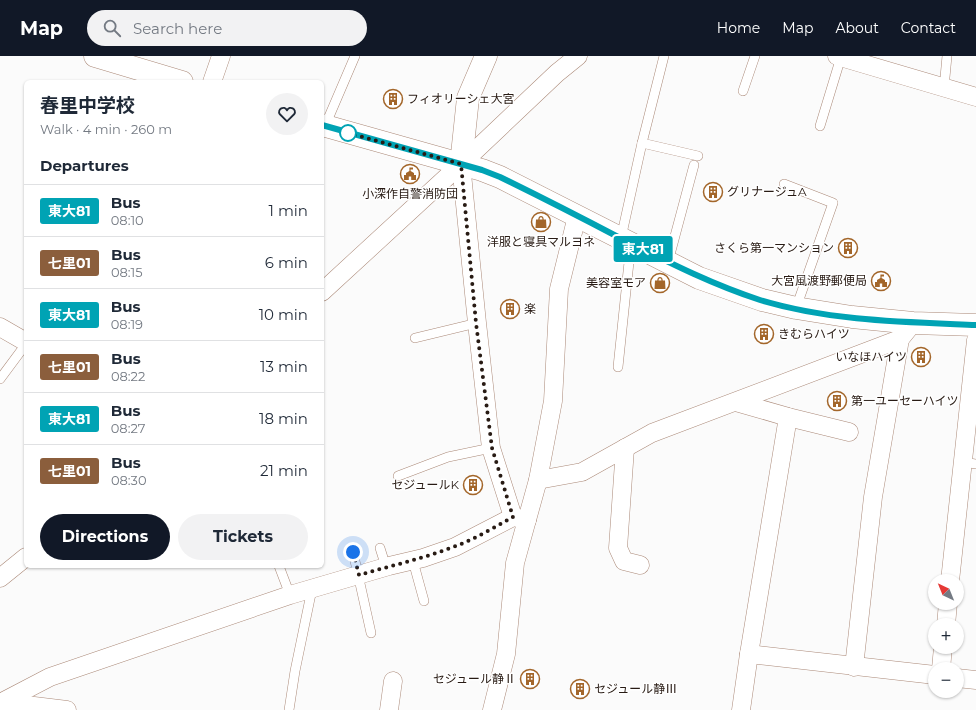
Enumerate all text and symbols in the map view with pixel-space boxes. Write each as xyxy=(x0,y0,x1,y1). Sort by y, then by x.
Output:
search box xyxy=(87,10,367,46)
text: Map xyxy=(20,17,63,40)
icon: search xyxy=(101,17,123,39)
text: Search here xyxy=(133,19,222,38)
text: Home xyxy=(717,19,760,37)
text: Map xyxy=(782,19,813,37)
text: About xyxy=(835,19,879,37)
text: Contact xyxy=(901,19,956,37)
building icon: フィオリーシェ大宮 xyxy=(382,88,404,110)
place label: フィオリーシェ大宮 xyxy=(407,91,515,106)
button: heart xyxy=(266,93,308,135)
text: 春里中学校 xyxy=(40,94,135,117)
text: Walk · 4 min · 260 m xyxy=(40,121,172,137)
unlabelled marker xyxy=(339,124,357,142)
text: Departures xyxy=(40,156,129,175)
public building icon: 小深作自警消防団 xyxy=(399,163,421,185)
building icon: グリナージュA xyxy=(702,181,724,203)
place label: グリナージュA xyxy=(727,184,807,199)
place label: 小深作自警消防団 xyxy=(362,186,458,201)
text: Bus xyxy=(111,193,140,212)
text: 1 min xyxy=(269,201,308,220)
text: 東大81 xyxy=(48,202,91,220)
shop icon: 洋服と寝具マルヨネ xyxy=(530,211,552,233)
text: 08:10 xyxy=(111,212,144,228)
place label: 洋服と寝具マルヨネ xyxy=(487,234,595,249)
line badge: 東大81 xyxy=(615,236,671,262)
building icon: さくら第一マンション xyxy=(837,237,859,259)
text: 東大81 xyxy=(622,240,664,258)
place label: さくら第一マンション xyxy=(714,240,834,255)
text: Bus xyxy=(111,245,141,264)
text: 6 min xyxy=(265,253,308,272)
text: 七里01 xyxy=(48,254,91,272)
text: 08:15 xyxy=(111,264,143,280)
public building icon: 大宮風渡野郵便局 xyxy=(870,270,892,292)
shop icon: 美容室モア xyxy=(649,272,671,294)
place label: 大宮風渡野郵便局 xyxy=(771,273,867,288)
place label: 美容室モア xyxy=(586,275,646,290)
text: Bus xyxy=(111,297,140,316)
building icon: 楽 xyxy=(499,298,521,320)
place label: 楽 xyxy=(524,301,536,316)
text: 10 min xyxy=(259,305,308,324)
text: 東大81 xyxy=(48,306,91,324)
text: 08:19 xyxy=(111,316,143,332)
building icon: きむらハイツ xyxy=(753,323,775,345)
place label: きむらハイツ xyxy=(778,326,850,341)
building icon: いなほハイツ xyxy=(910,346,932,368)
text: Bus xyxy=(111,349,141,368)
place label: いなほハイツ xyxy=(835,349,907,364)
text: 13 min xyxy=(260,357,308,376)
text: 七里01 xyxy=(48,358,91,376)
text: 08:22 xyxy=(111,368,145,384)
building icon: 第一ユーセーハイツ xyxy=(826,390,848,412)
place label: 第一ユーセーハイツ xyxy=(851,393,959,408)
text: Bus xyxy=(111,401,140,420)
text: 18 min xyxy=(259,409,308,428)
text: 東大81 xyxy=(48,410,91,428)
text: 08:27 xyxy=(111,420,145,436)
text: Bus xyxy=(111,453,141,472)
text: 21 min xyxy=(260,461,308,480)
text: 七里01 xyxy=(48,462,91,480)
text: 08:30 xyxy=(111,472,147,488)
building icon: セジュールK xyxy=(462,474,484,496)
place label: セジュールK xyxy=(391,477,459,492)
button: Directions xyxy=(40,514,170,560)
button: Tickets xyxy=(178,514,308,560)
your location xyxy=(343,542,363,562)
north arrow xyxy=(928,574,964,610)
map controls xyxy=(928,574,964,698)
button: + xyxy=(928,618,964,654)
button: − xyxy=(928,662,964,698)
building icon: セジュール静Ⅱ xyxy=(519,668,541,690)
place label: セジュール静Ⅱ xyxy=(433,671,516,686)
building icon: セジュール静Ⅲ xyxy=(569,678,591,700)
place label: セジュール静Ⅲ xyxy=(594,681,677,696)

